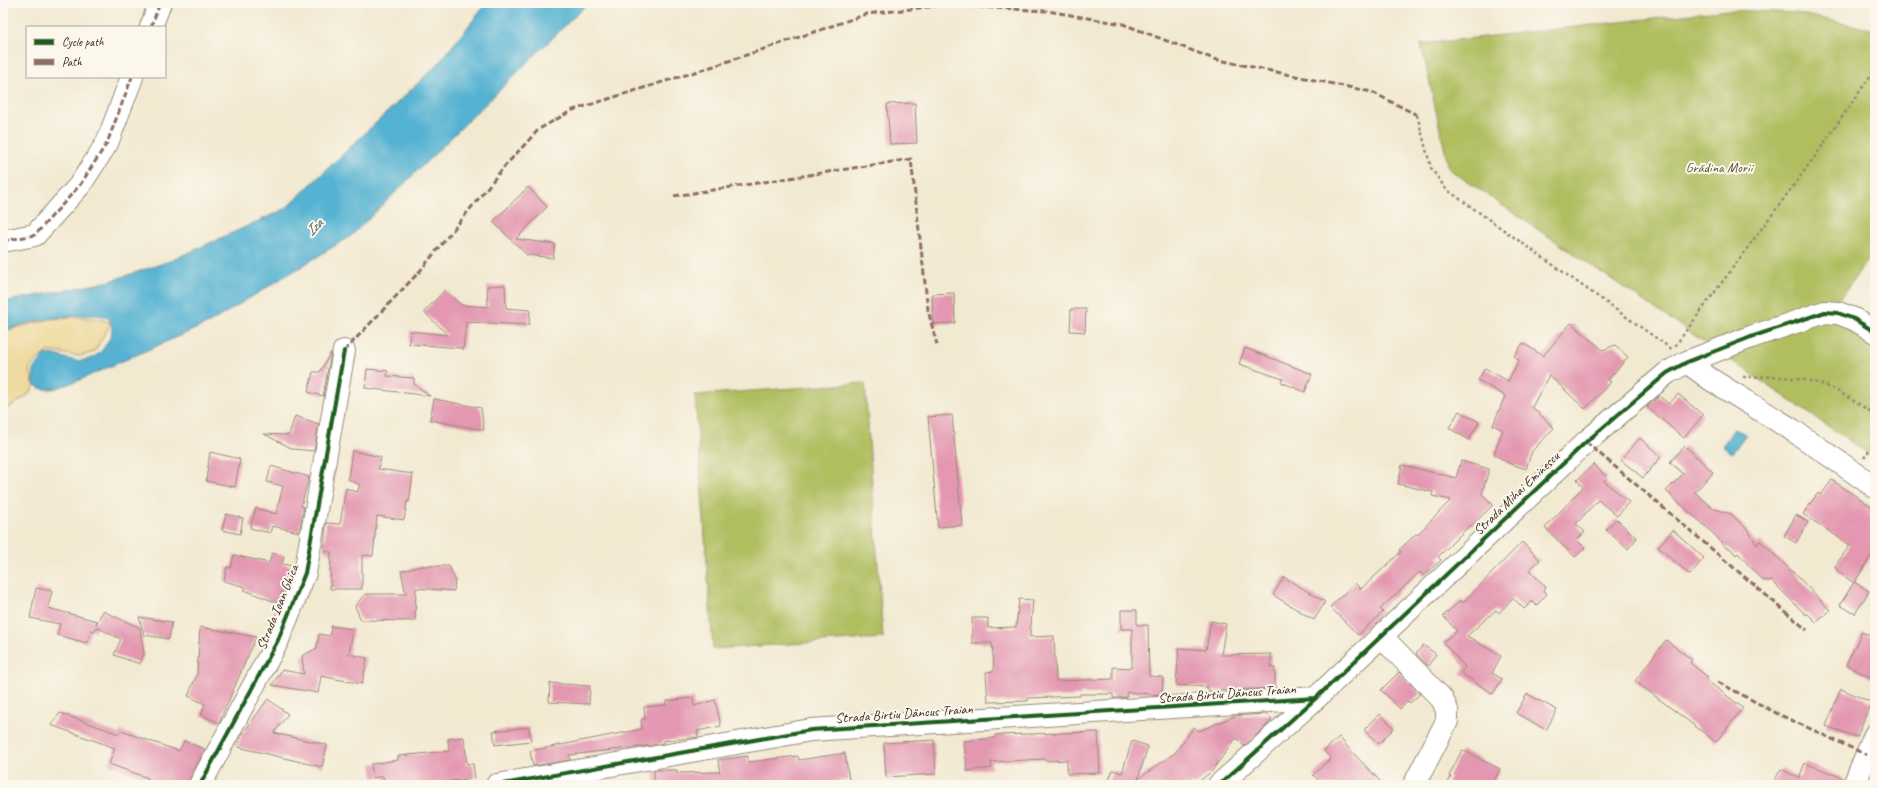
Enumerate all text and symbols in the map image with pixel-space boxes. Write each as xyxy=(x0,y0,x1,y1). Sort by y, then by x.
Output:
legend xyxy=(26,26,166,78)
text: Cycle path xyxy=(62,34,104,50)
text: Path xyxy=(62,54,82,70)
park label: Grădina Morii xyxy=(1686,159,1755,176)
water label: Iza xyxy=(301,213,328,240)
street label: Strada Mihai Eminescu xyxy=(1470,447,1563,539)
street label: Strada Ioan Ghica xyxy=(253,561,303,652)
street label: Strada Birtiu Dăncus Traian xyxy=(1158,680,1297,707)
street label: Strada Birtiu Dăncus Traian xyxy=(835,700,974,727)

